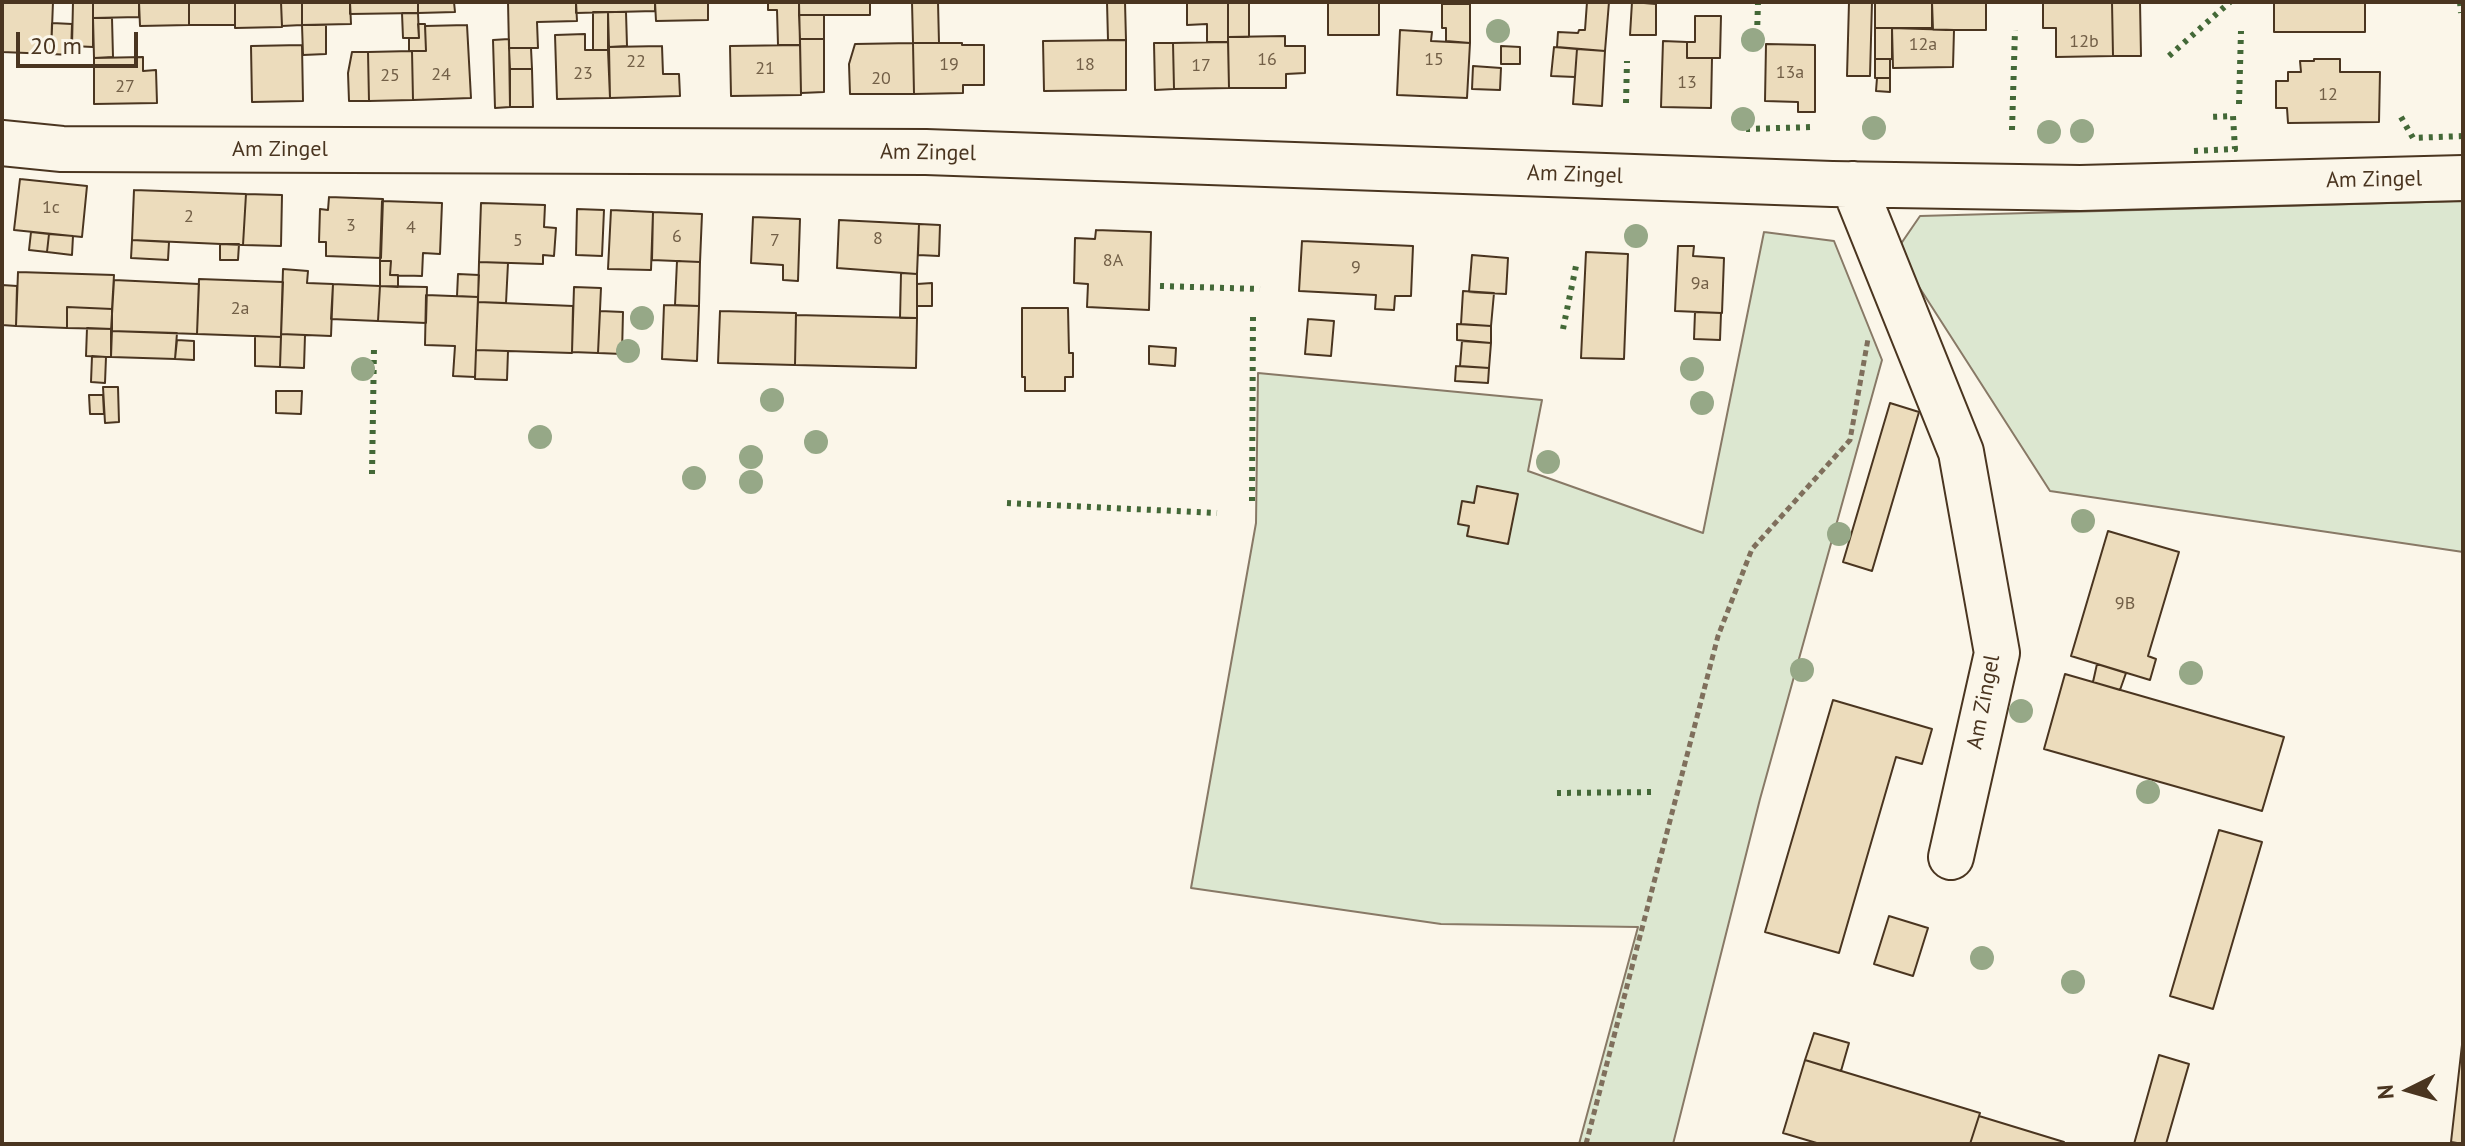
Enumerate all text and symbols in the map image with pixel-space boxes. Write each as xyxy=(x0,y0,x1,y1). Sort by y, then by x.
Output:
scale bar xyxy=(20,16,142,66)
text: 20 m xyxy=(30,30,82,61)
house number: 12b xyxy=(2069,31,2099,53)
house number: 12a xyxy=(1909,34,1937,56)
house number: 16 xyxy=(1257,49,1277,71)
house number: 15 xyxy=(1424,49,1444,71)
house number: 22 xyxy=(626,51,646,73)
house number: 19 xyxy=(939,54,959,76)
house number: 18 xyxy=(1075,54,1095,76)
house number: 17 xyxy=(1191,55,1211,77)
house number: 21 xyxy=(755,58,775,80)
house number: 13a xyxy=(1776,62,1804,84)
house number: 23 xyxy=(573,63,593,85)
house number: 24 xyxy=(431,64,451,86)
house number: 25 xyxy=(380,65,400,87)
house number: 20 xyxy=(871,68,891,90)
house number: 13 xyxy=(1677,72,1697,94)
house number: 27 xyxy=(115,76,135,98)
house number: 12 xyxy=(2318,84,2338,106)
street label: Am Zingel xyxy=(232,137,328,163)
street label: Am Zingel xyxy=(880,139,976,167)
street label: Am Zingel xyxy=(1527,160,1623,190)
street label: Am Zingel xyxy=(2326,166,2422,194)
house number: 1c xyxy=(42,197,60,219)
house number: 2 xyxy=(184,206,194,228)
house number: 3 xyxy=(346,215,356,237)
house number: 4 xyxy=(406,217,416,239)
house number: 6 xyxy=(672,226,682,248)
house number: 8 xyxy=(873,228,883,250)
house number: 5 xyxy=(513,230,523,252)
house number: 7 xyxy=(770,230,780,252)
house number: 8A xyxy=(1103,250,1123,272)
house number: 9 xyxy=(1351,257,1361,279)
house number: 9a xyxy=(1691,273,1709,295)
house number: 2a xyxy=(231,298,249,320)
house number: 9B xyxy=(2115,593,2135,615)
street label: Am Zingel xyxy=(1962,652,2006,752)
north arrow xyxy=(2369,1050,2449,1130)
text: N xyxy=(2371,1084,2400,1101)

